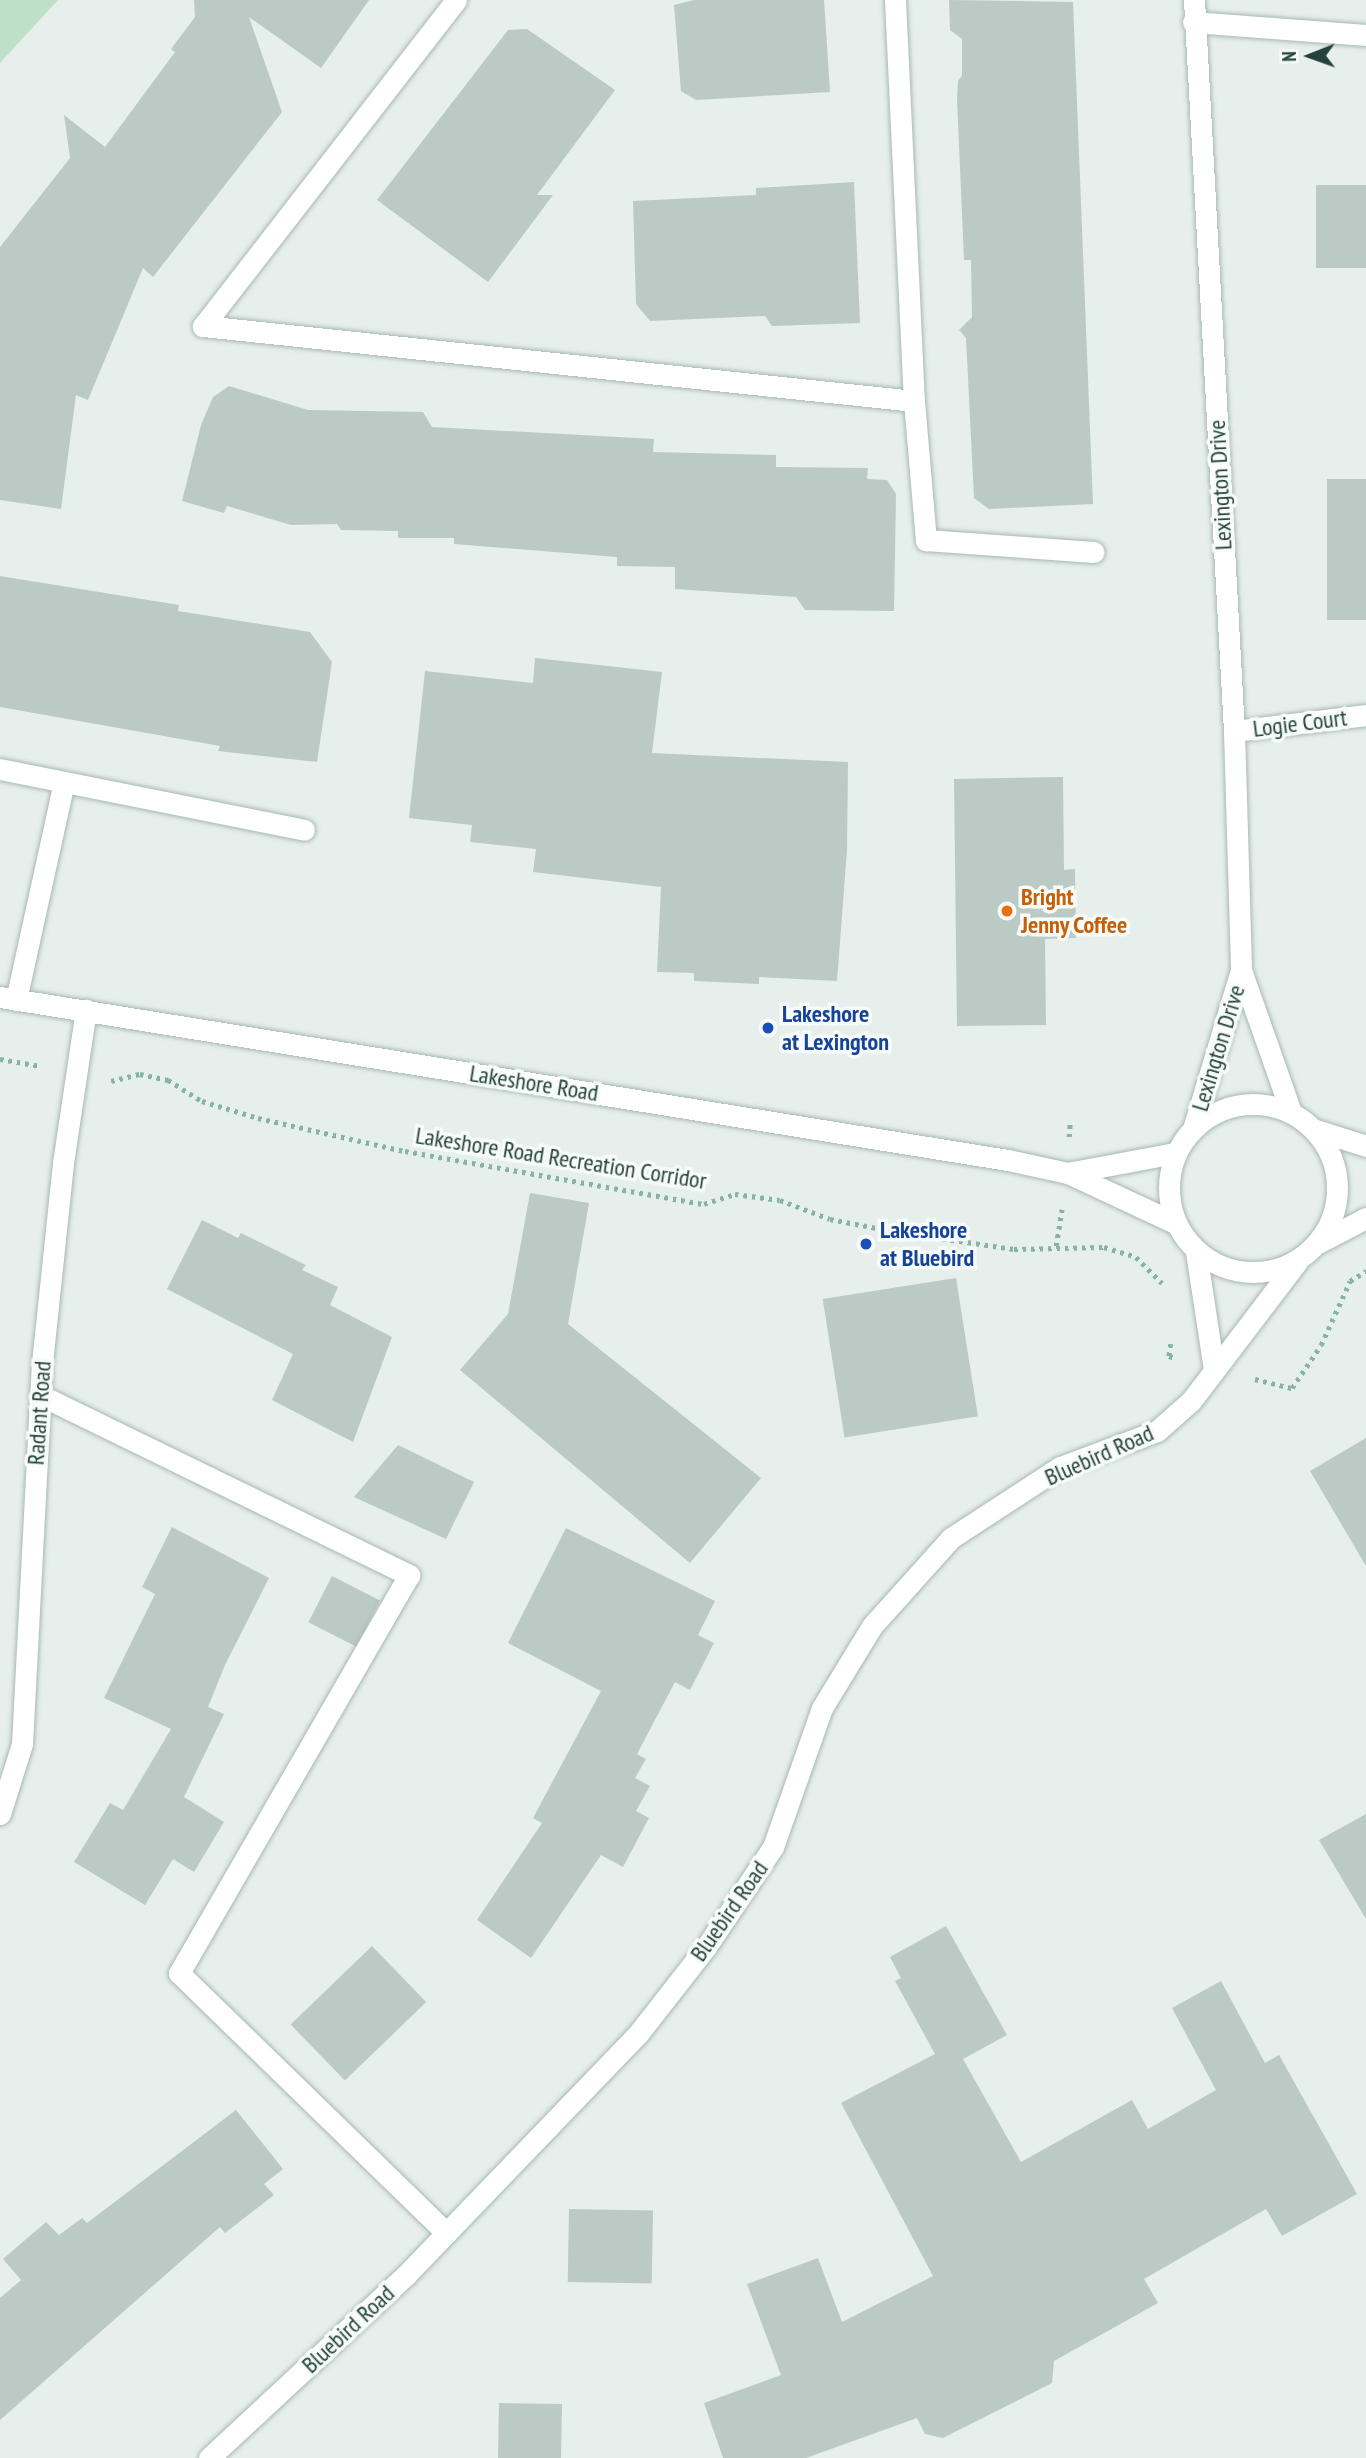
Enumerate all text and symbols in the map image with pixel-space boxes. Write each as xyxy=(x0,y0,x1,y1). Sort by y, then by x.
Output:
north arrow xyxy=(1275,21,1345,91)
text: N xyxy=(1277,51,1301,62)
street label: Lexington Drive xyxy=(1202,419,1238,551)
street label: Logie Court xyxy=(1251,703,1349,743)
place label: Bright Jenny Coffee xyxy=(1021,883,1128,939)
marker: Bright Jenny Coffee xyxy=(999,903,1015,919)
street label: Lexington Drive xyxy=(1185,981,1251,1115)
place label: Lakeshore at Lexington xyxy=(782,1000,889,1056)
marker: Lakeshore at Lexington xyxy=(760,1020,776,1036)
street label: Lakeshore Road xyxy=(468,1059,600,1107)
street label: Lakeshore Road Recreation Corridor xyxy=(414,1121,708,1195)
place label: Lakeshore at Bluebird xyxy=(880,1216,974,1272)
marker: Lakeshore at Bluebird xyxy=(858,1236,874,1252)
street label: Radant Road xyxy=(21,1360,57,1466)
street label: Bluebird Road xyxy=(1040,1418,1158,1492)
street label: Bluebird Road xyxy=(684,1855,774,1967)
street label: Bluebird Road xyxy=(296,2279,400,2379)

